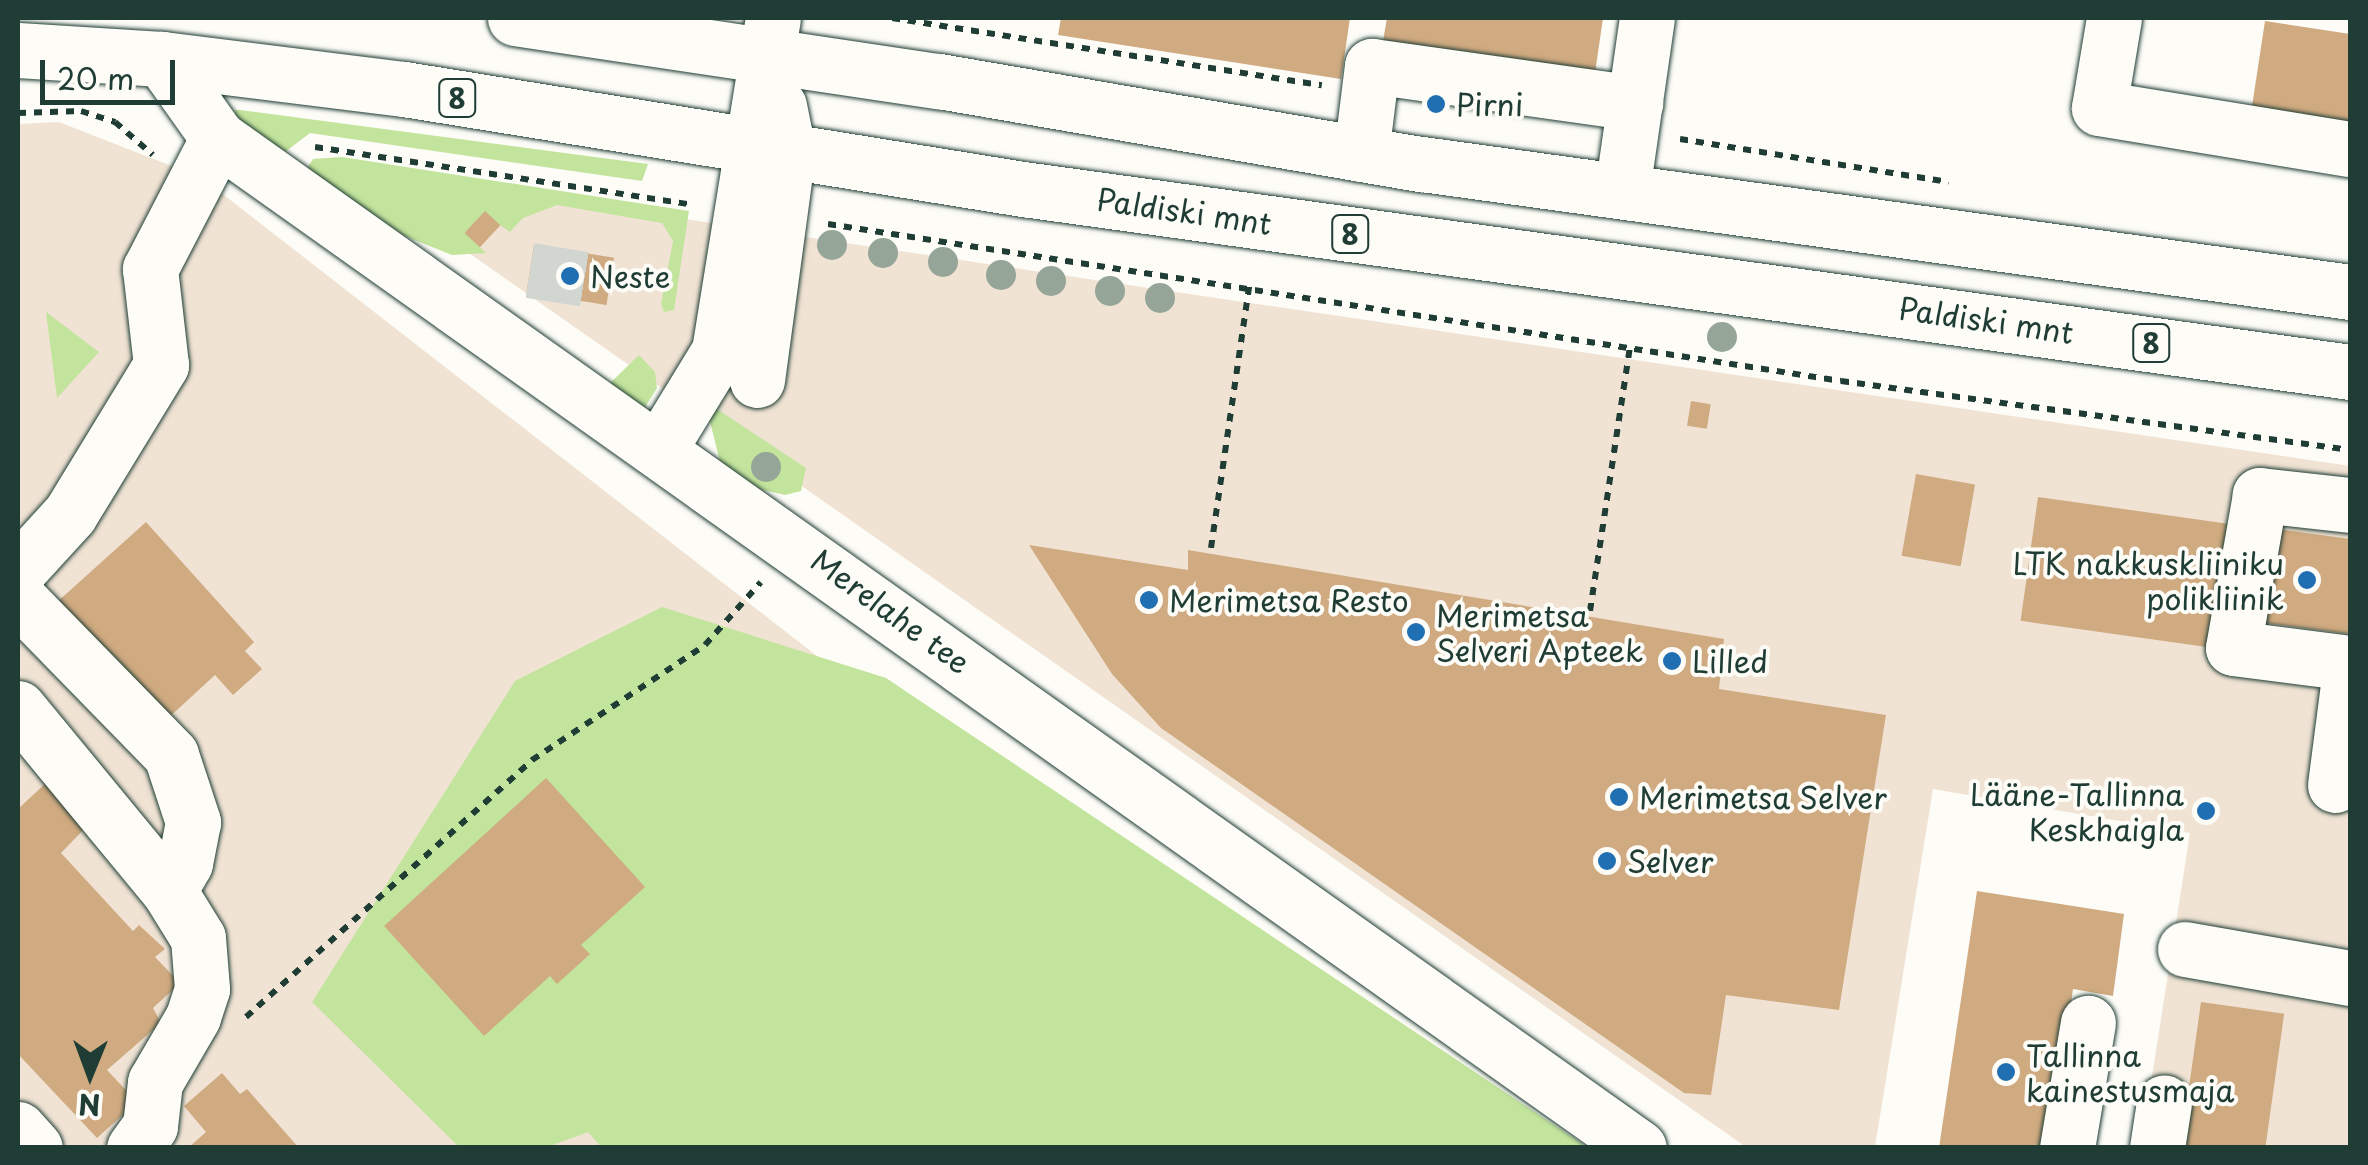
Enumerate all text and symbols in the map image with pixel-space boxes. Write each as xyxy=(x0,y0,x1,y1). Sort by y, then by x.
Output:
scale bar xyxy=(45,40,180,102)
text: 20 m xyxy=(57,55,134,100)
road number: 8 xyxy=(437,75,477,121)
place label: Pirni xyxy=(1456,86,1523,122)
marker: Pirni xyxy=(1425,93,1447,115)
street label: Paldiski mnt xyxy=(1094,181,1274,241)
road number: 8 xyxy=(1330,211,1370,257)
place label: Neste xyxy=(590,258,670,294)
marker: Neste xyxy=(559,265,581,287)
street label: Paldiski mnt xyxy=(1896,290,2076,350)
road number: 8 xyxy=(2131,320,2171,366)
street label: Merelahe tee xyxy=(805,541,977,681)
place label: LTK nakkuskliiniku polikliinik xyxy=(2011,545,2284,616)
marker: LTK nakkuskliiniku polikliinik xyxy=(2294,567,2320,593)
place label: Merimetsa Resto xyxy=(1169,582,1410,618)
marker: Merimetsa Resto xyxy=(1138,589,1160,611)
place label: Merimetsa Selveri Apteek xyxy=(1436,597,1646,668)
marker: Merimetsa Selveri Apteek xyxy=(1405,621,1427,643)
place label: Lilled xyxy=(1692,643,1768,679)
marker: Lilled xyxy=(1661,650,1683,672)
place label: Lääne-Tallinna Keskhaigla xyxy=(1970,776,2184,846)
place label: Merimetsa Selver xyxy=(1639,779,1888,815)
marker: Merimetsa Selver xyxy=(1608,786,1630,808)
marker: Lääne-Tallinna Keskhaigla xyxy=(2193,798,2219,824)
place label: Selver xyxy=(1627,843,1713,879)
marker: Selver xyxy=(1596,850,1618,872)
north arrow xyxy=(40,1025,140,1125)
place label: Tallinna kainestusmaja xyxy=(2026,1037,2234,1108)
marker: Tallinna kainestusmaja xyxy=(1995,1061,2017,1083)
text: N xyxy=(78,1084,101,1127)

